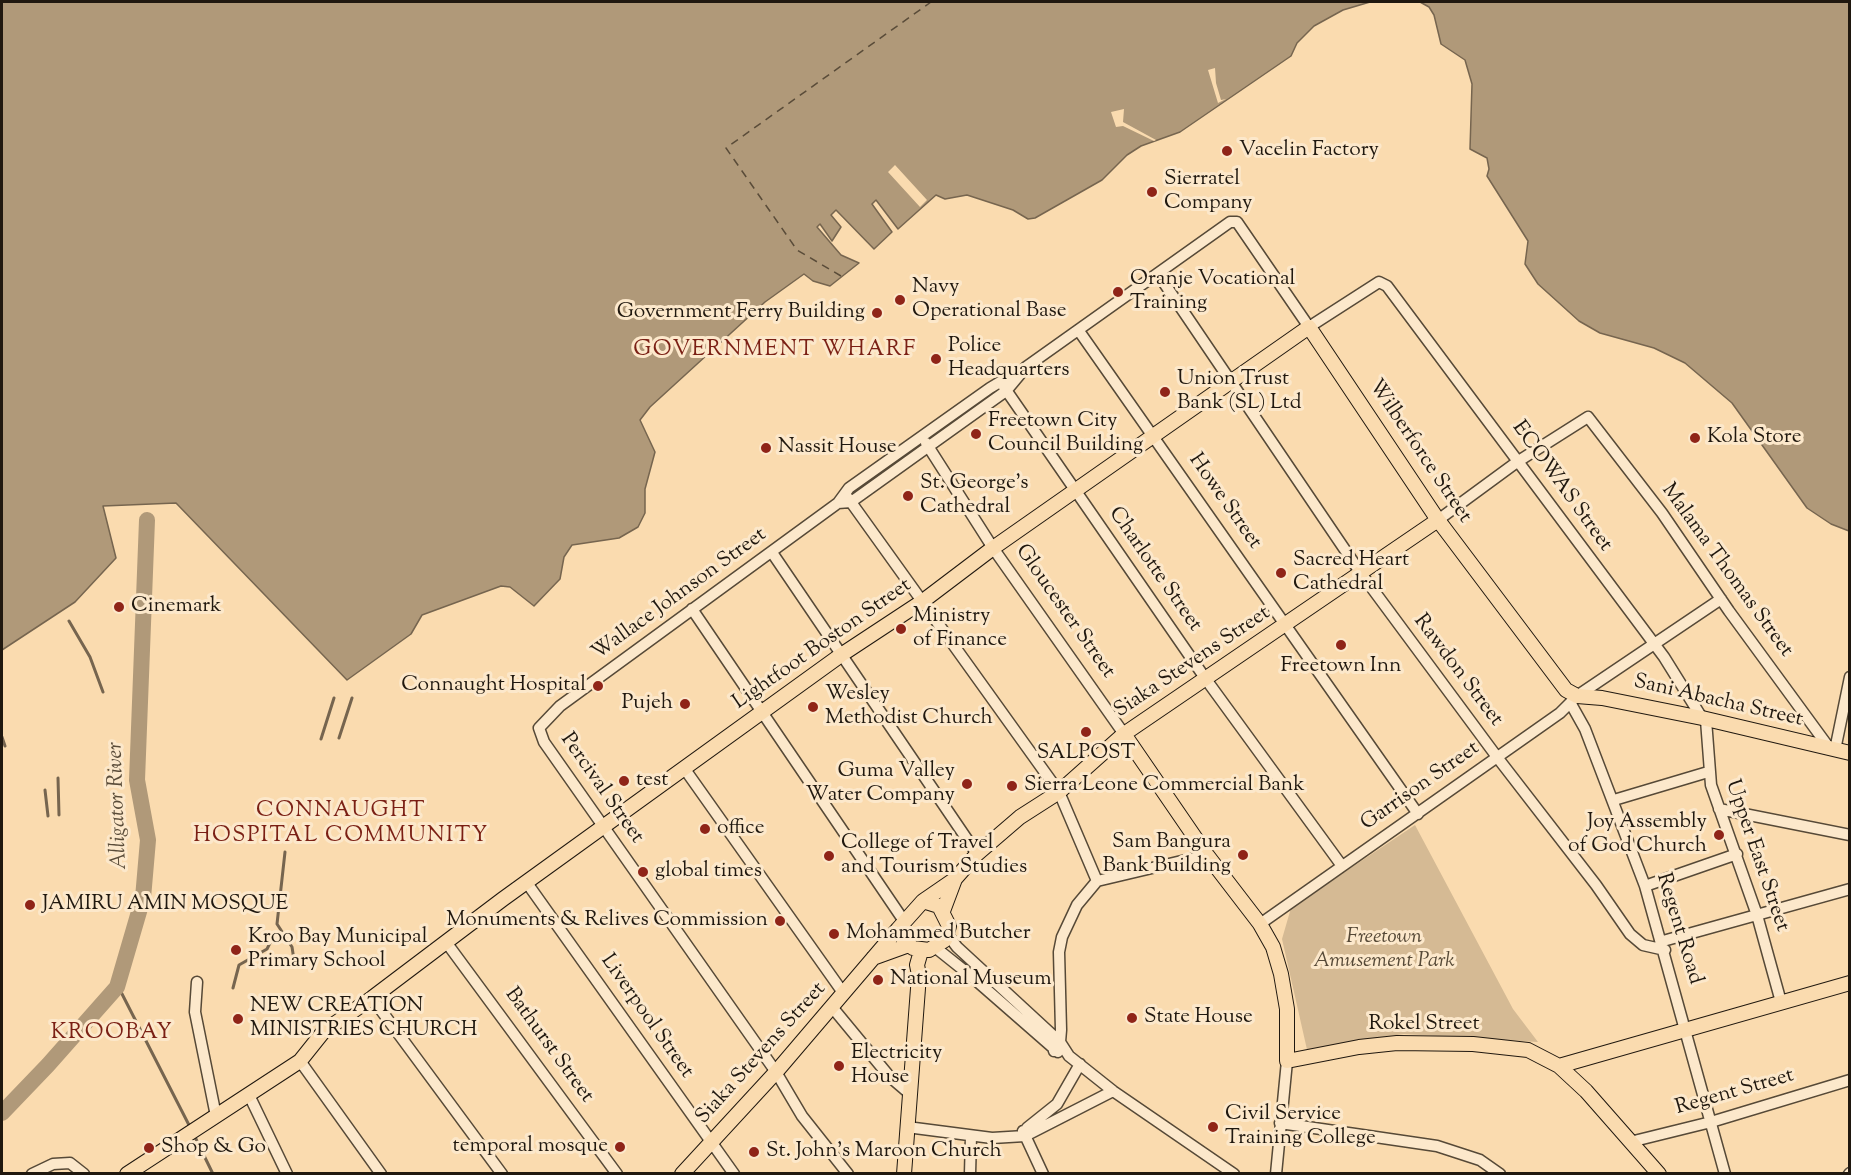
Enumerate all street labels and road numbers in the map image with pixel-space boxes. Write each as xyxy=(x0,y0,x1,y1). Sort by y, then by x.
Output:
street label: Wilberforce Street xyxy=(1362,376,1476,528)
street label: ECOWAS Street xyxy=(1505,417,1617,557)
street label: Howe Street xyxy=(1182,449,1266,555)
street label: Malama Thomas Street xyxy=(1655,479,1797,663)
street label: Charlotte Street xyxy=(1102,503,1206,637)
street label: Wallace Johnson Street xyxy=(588,523,772,667)
street label: Gloucester Street xyxy=(1009,540,1119,684)
street label: Lightfoot Boston Street xyxy=(729,574,917,716)
street label: Siaka Stevens Street xyxy=(1110,602,1276,724)
street label: Rawdon Street xyxy=(1407,610,1507,732)
street label: Sani Abacha Street xyxy=(1631,670,1805,734)
street label: Percival Street xyxy=(554,729,648,849)
street label: Garrison Street xyxy=(1357,737,1485,837)
street label: Upper East Street xyxy=(1718,777,1794,935)
street label: Regent Road xyxy=(1649,870,1707,988)
street label: Liverpool Street xyxy=(594,950,698,1084)
street label: Siaka Stevens Street xyxy=(692,978,832,1130)
street label: Bathurst Street xyxy=(498,984,598,1108)
street label: Rokel Street xyxy=(1368,1012,1480,1038)
street label: Regent Street xyxy=(1673,1064,1797,1122)

